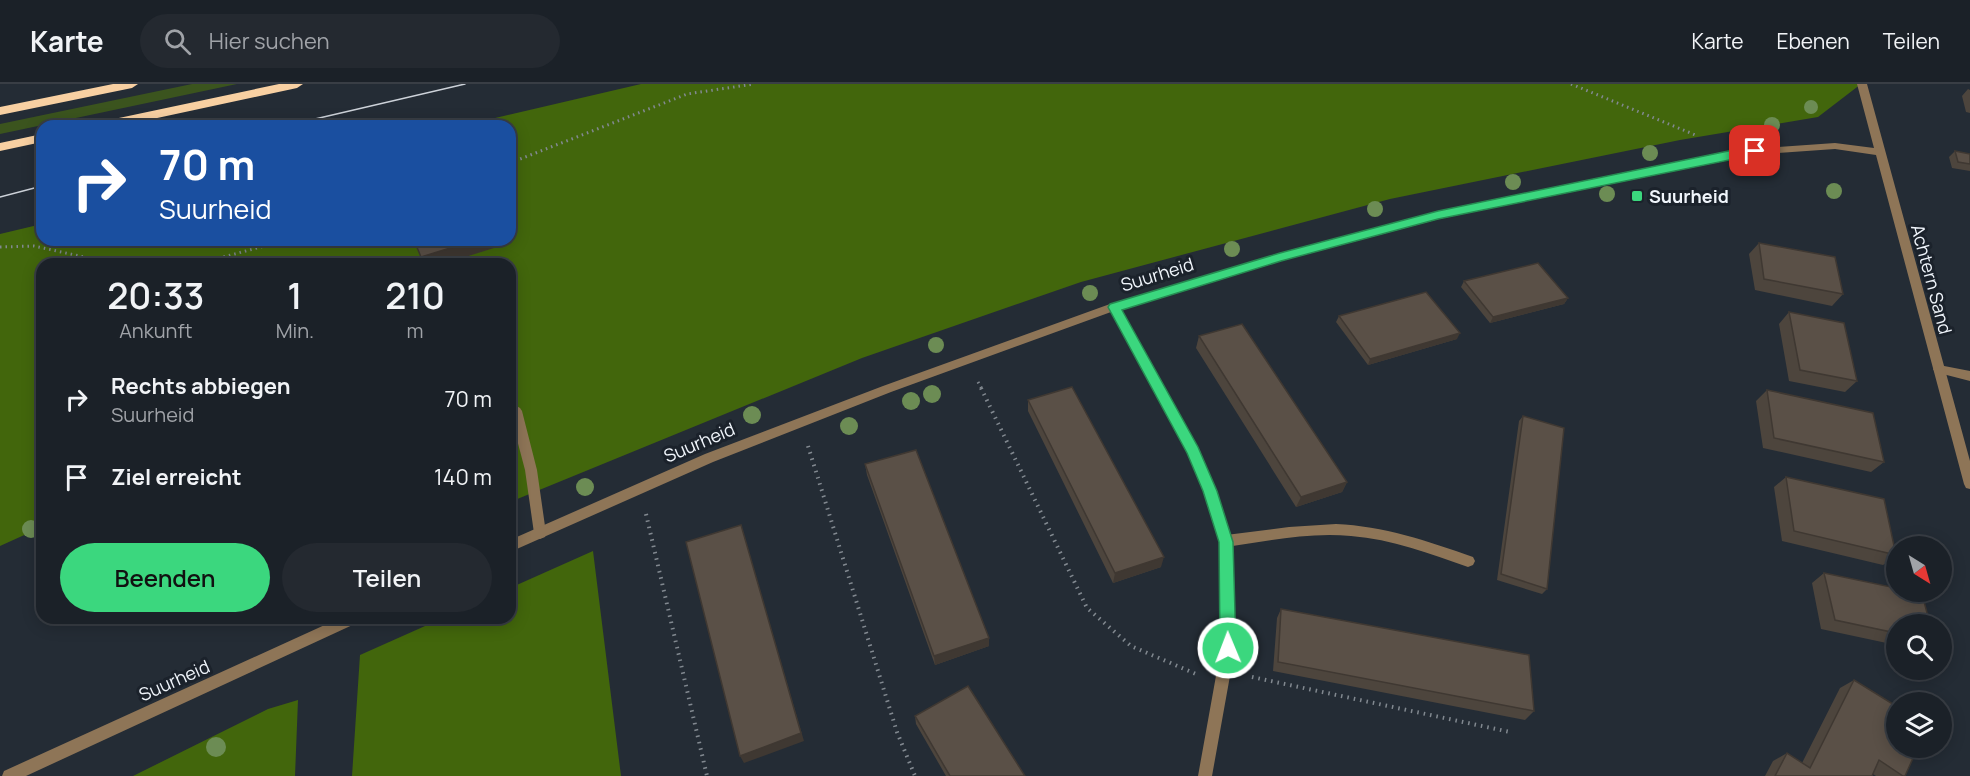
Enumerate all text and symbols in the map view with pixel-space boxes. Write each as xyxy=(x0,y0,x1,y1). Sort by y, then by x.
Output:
search box xyxy=(140,14,560,68)
text: Karte xyxy=(30,22,104,60)
icon: search xyxy=(161,25,194,58)
text: Hier suchen xyxy=(209,26,330,56)
text: Karte xyxy=(1691,27,1743,55)
text: Ebenen xyxy=(1776,27,1850,55)
text: Teilen xyxy=(1883,27,1940,55)
pin xyxy=(1729,125,1780,176)
icon: arrive xyxy=(1738,134,1771,167)
text: 70 m xyxy=(159,135,255,193)
icon: right xyxy=(60,144,138,222)
place label: Suurheid xyxy=(1649,184,1729,208)
marker: Suurheid xyxy=(1630,189,1644,203)
text: Suurheid xyxy=(159,190,272,227)
street label: Achtern Sand xyxy=(1906,222,1958,336)
street label: Suurheid xyxy=(1118,252,1196,296)
text: 20:33 xyxy=(107,271,204,320)
text: 1 xyxy=(287,271,303,320)
text: 210 xyxy=(385,271,445,320)
text: Ankunft xyxy=(119,317,193,344)
text: Min. xyxy=(276,317,314,344)
text: m xyxy=(407,317,424,344)
text: Rechts abbiegen xyxy=(111,371,290,401)
icon: right xyxy=(60,383,93,416)
text: 70 m xyxy=(444,384,492,414)
text: Suurheid xyxy=(111,401,194,428)
street label: Suurheid xyxy=(660,416,738,468)
icon: arrive xyxy=(60,461,93,494)
text: Ziel erreicht xyxy=(111,462,242,492)
text: 140 m xyxy=(434,462,492,492)
north arrow xyxy=(1886,536,1952,602)
map controls xyxy=(1886,536,1952,758)
button: Beenden xyxy=(60,543,270,612)
button: Teilen xyxy=(282,543,492,612)
button: search xyxy=(1886,614,1952,680)
position arrow xyxy=(1196,616,1260,680)
street label: Suurheid xyxy=(135,654,213,706)
button: layers xyxy=(1886,692,1952,758)

